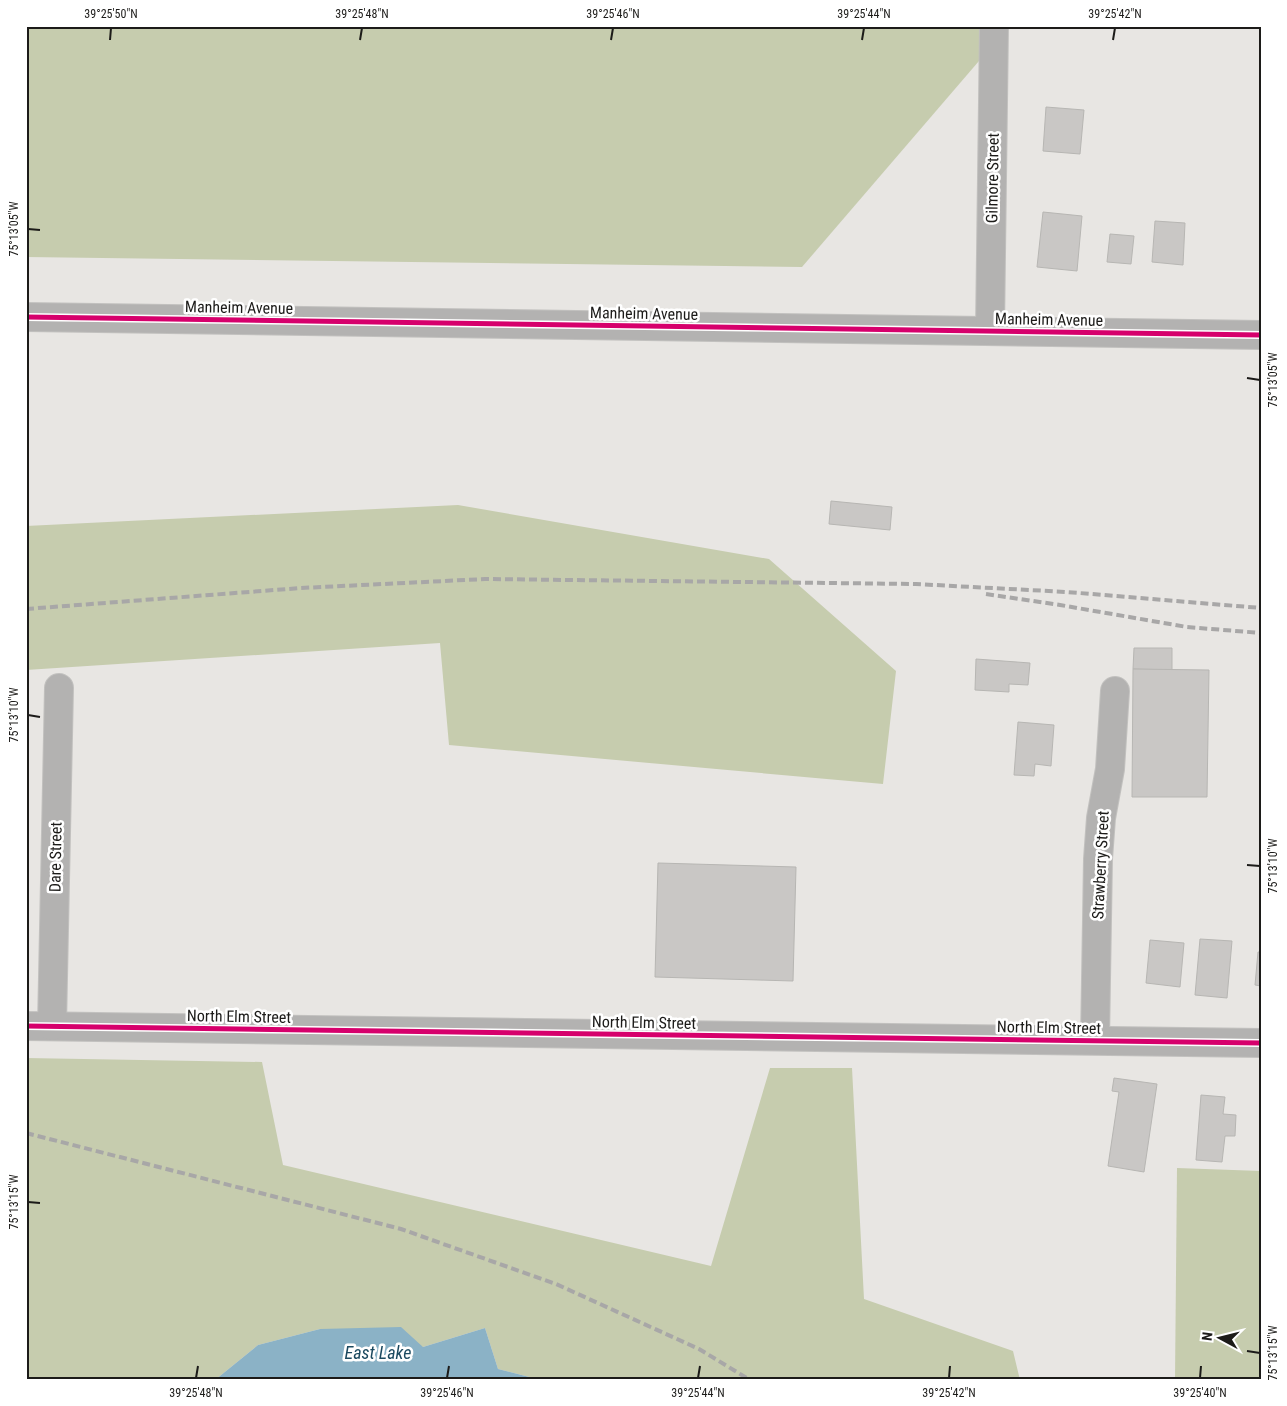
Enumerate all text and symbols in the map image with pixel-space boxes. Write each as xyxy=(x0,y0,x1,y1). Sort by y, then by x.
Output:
text: 39°25'50"N xyxy=(84,7,138,21)
text: 39°25'48"N xyxy=(335,7,389,21)
text: 39°25'46"N xyxy=(586,7,640,21)
text: 39°25'44"N xyxy=(837,7,891,21)
text: 39°25'42"N xyxy=(1088,7,1142,21)
street label: Gilmore Street xyxy=(982,132,1003,223)
text: 75°13'05"W xyxy=(7,201,21,257)
street label: Manheim Avenue xyxy=(185,297,293,318)
street label: Manheim Avenue xyxy=(590,303,698,324)
street label: Manheim Avenue xyxy=(995,309,1103,330)
text: 75°13'05"W xyxy=(1266,352,1280,408)
text: 75°13'10"W xyxy=(7,687,21,743)
street label: Strawberry Street xyxy=(1088,810,1113,920)
street label: Dare Street xyxy=(45,821,66,892)
text: 75°13'10"W xyxy=(1266,838,1280,894)
street label: North Elm Street xyxy=(187,1006,292,1027)
street label: North Elm Street xyxy=(592,1012,697,1033)
street label: North Elm Street xyxy=(997,1017,1102,1038)
text: 75°13'15"W xyxy=(7,1174,21,1230)
north arrow xyxy=(1194,1314,1244,1364)
text: 75°13'15"W xyxy=(1266,1325,1280,1381)
text: N xyxy=(1199,1331,1216,1342)
water label: East Lake xyxy=(345,1342,411,1363)
text: 39°25'48"N xyxy=(169,1386,223,1400)
text: 39°25'46"N xyxy=(420,1386,474,1400)
text: 39°25'44"N xyxy=(671,1386,725,1400)
text: 39°25'42"N xyxy=(922,1386,976,1400)
text: 39°25'40"N xyxy=(1173,1386,1227,1400)

